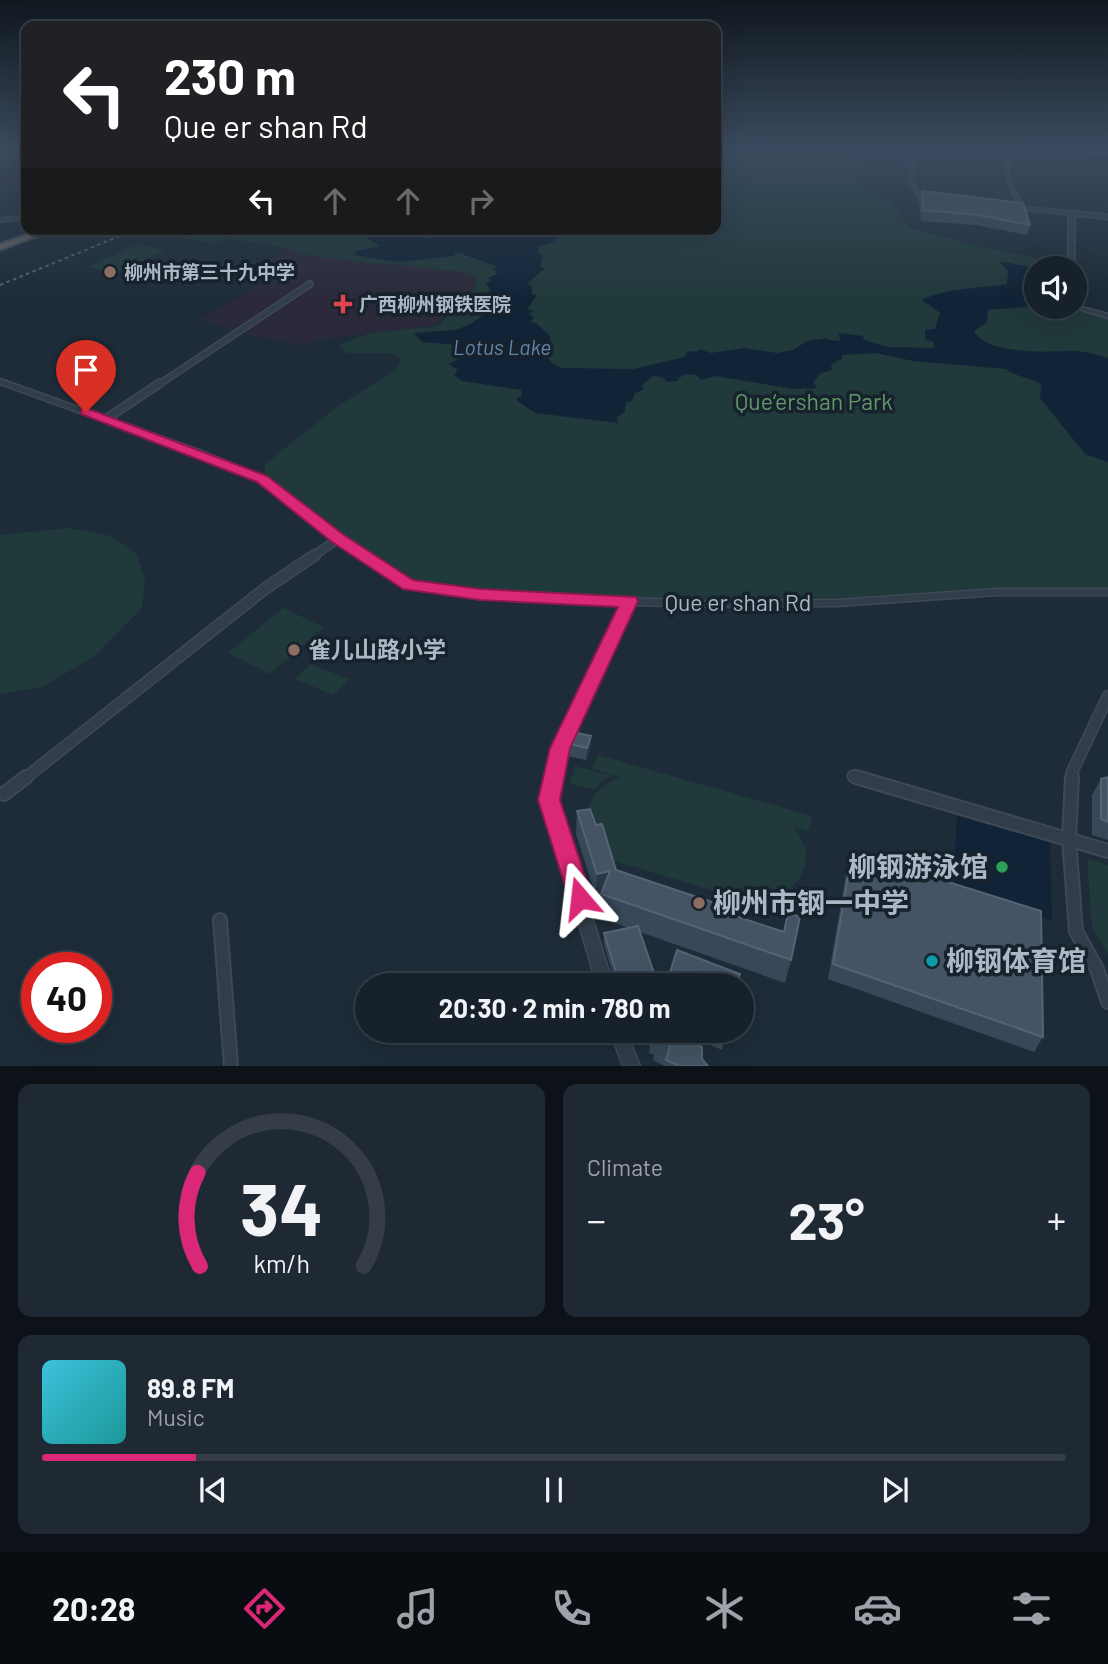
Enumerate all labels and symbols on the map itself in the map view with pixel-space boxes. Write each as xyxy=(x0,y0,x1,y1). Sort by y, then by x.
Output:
place label: 柳州市第三十九中学 xyxy=(124,260,295,283)
marker: 柳州市第三十九中学 xyxy=(102,264,118,280)
place label: 广西柳州钢铁医院 xyxy=(359,292,511,315)
marker: 广西柳州钢铁医院 xyxy=(333,294,353,314)
water label: Lotus Lake xyxy=(453,334,551,359)
pin xyxy=(56,340,116,412)
park label: Que‘ershan Park xyxy=(735,387,893,415)
street label: Que er shan Rd xyxy=(665,588,811,616)
place label: 雀儿山路小学 xyxy=(308,635,446,663)
marker: 雀儿山路小学 xyxy=(286,642,302,658)
place label: 柳钢游泳馆 xyxy=(848,849,988,883)
marker: 柳钢游泳馆 xyxy=(994,859,1010,875)
position arrow xyxy=(543,861,617,935)
place label: 柳州市钢一中学 xyxy=(713,885,909,919)
marker: 柳州市钢一中学 xyxy=(691,895,707,911)
place label: 柳钢体育馆 xyxy=(946,943,1086,977)
speed limit sign: 40 xyxy=(21,952,112,1043)
marker: 柳钢体育馆 xyxy=(924,953,940,969)

